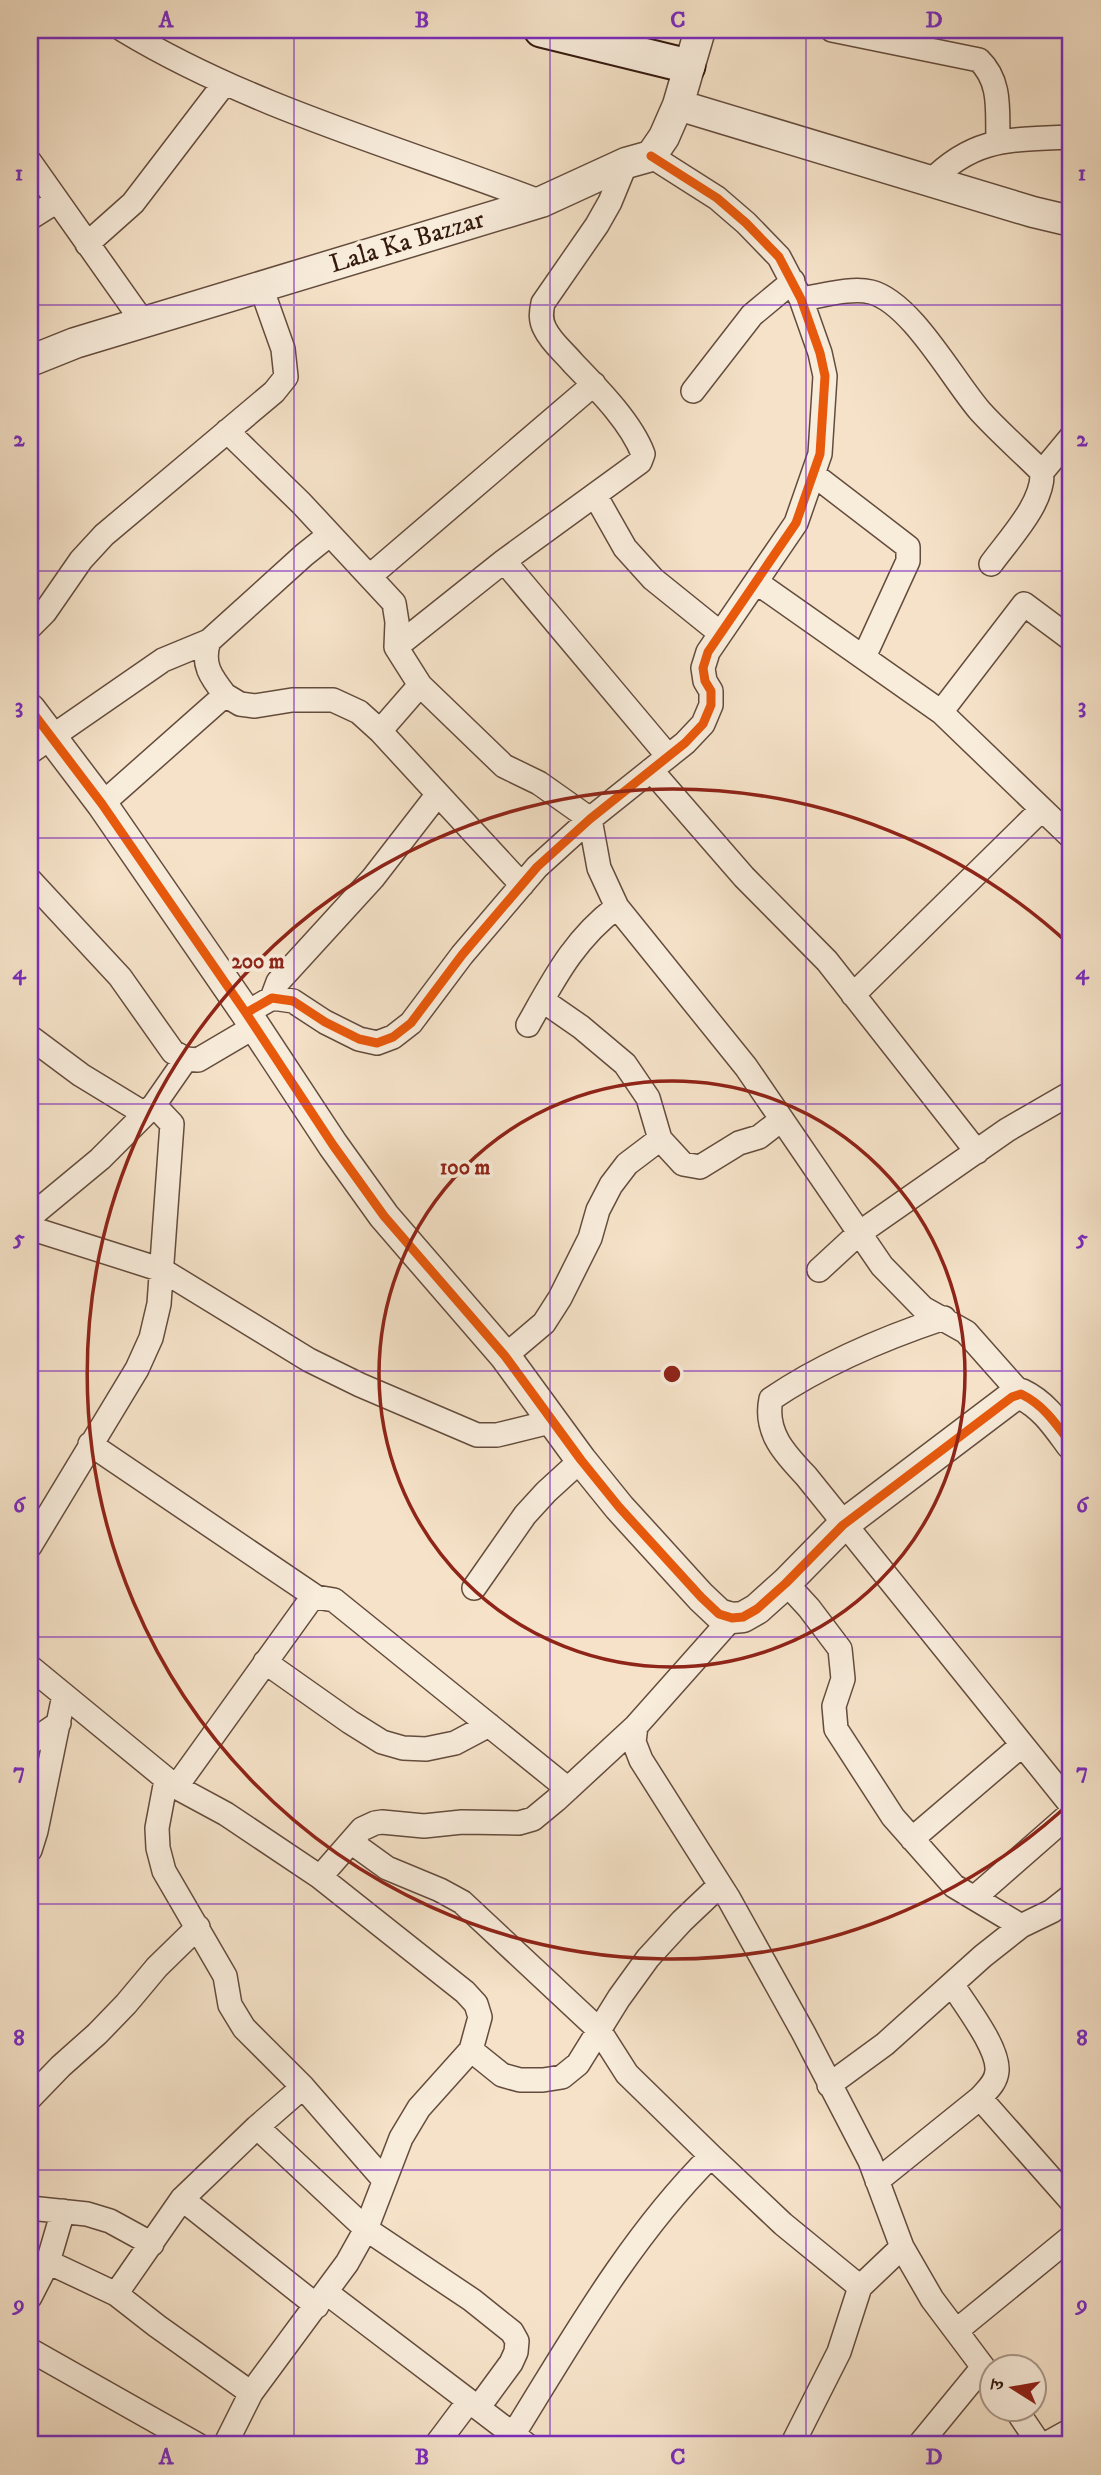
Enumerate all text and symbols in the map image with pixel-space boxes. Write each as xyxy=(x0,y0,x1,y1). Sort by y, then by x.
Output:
text: A xyxy=(158,6,175,35)
text: B xyxy=(415,6,429,35)
text: C xyxy=(670,6,686,35)
text: D xyxy=(925,6,943,35)
text: 1 xyxy=(15,159,23,188)
text: 1 xyxy=(1078,159,1086,188)
street label: Lala Ka Bazzar xyxy=(326,203,489,281)
text: 2 xyxy=(13,425,25,454)
text: 2 xyxy=(1076,425,1088,454)
text: 3 xyxy=(15,692,23,721)
text: 3 xyxy=(1078,692,1086,721)
text: 200 m xyxy=(231,949,285,975)
text: 4 xyxy=(12,958,27,987)
text: 4 xyxy=(1075,958,1090,987)
text: 100 m xyxy=(440,1155,490,1181)
text: 5 xyxy=(12,1224,25,1253)
text: 5 xyxy=(1075,1224,1088,1253)
centre of rings xyxy=(660,1362,684,1386)
text: 6 xyxy=(13,1491,27,1520)
text: 6 xyxy=(1076,1491,1090,1520)
text: 7 xyxy=(13,1757,25,1786)
text: 7 xyxy=(1076,1757,1088,1786)
text: 8 xyxy=(13,2024,25,2053)
text: 8 xyxy=(1076,2024,1088,2053)
text: 9 xyxy=(11,2290,25,2319)
text: 9 xyxy=(1074,2290,1088,2319)
north arrow xyxy=(978,2352,1048,2422)
text: उ xyxy=(985,2377,1010,2394)
text: A xyxy=(158,2443,175,2472)
text: B xyxy=(415,2443,429,2472)
text: C xyxy=(670,2443,686,2472)
text: D xyxy=(925,2443,943,2472)

